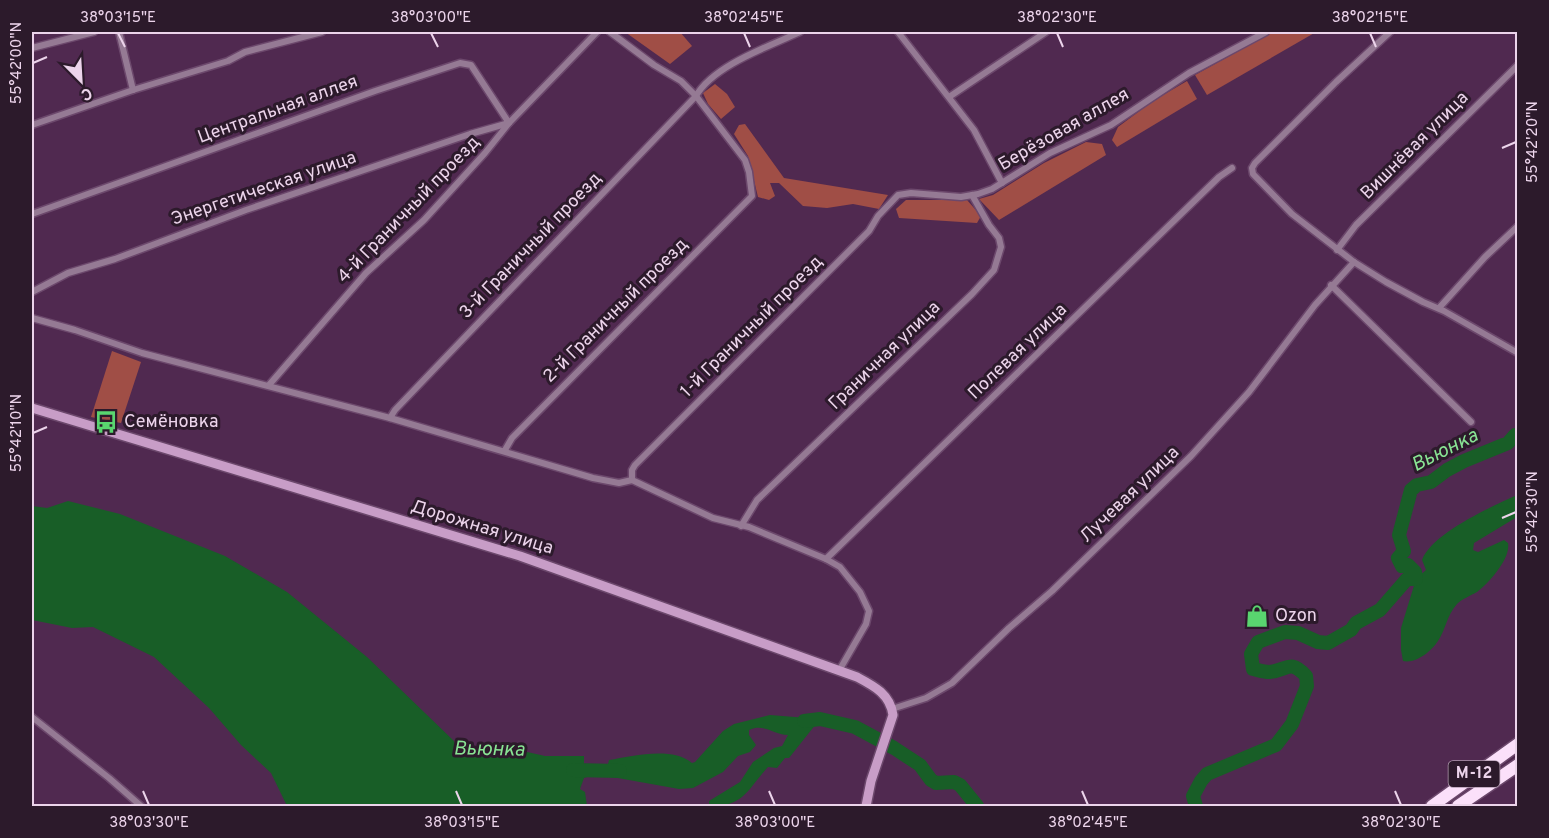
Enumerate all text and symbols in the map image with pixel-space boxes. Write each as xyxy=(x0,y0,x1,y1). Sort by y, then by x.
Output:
text: 38°03'15"E xyxy=(80,9,156,28)
text: 38°03'00"E xyxy=(391,9,471,28)
text: 38°02'45"E xyxy=(704,9,784,28)
text: 38°02'30"E xyxy=(1017,9,1097,28)
text: 38°02'15"E xyxy=(1332,9,1408,28)
text: 55°42'00"N xyxy=(8,22,27,104)
north arrow xyxy=(51,51,111,111)
street label: Центральная аллея xyxy=(195,70,361,150)
text: С xyxy=(78,82,95,104)
street label: Берёзовая аллея xyxy=(994,83,1134,177)
street label: Вишнёвая улица xyxy=(1356,87,1474,205)
text: 55°42'20"N xyxy=(1524,101,1543,183)
street label: 4-й Граничный проезд xyxy=(333,132,485,288)
street label: Энергетическая улица xyxy=(169,147,359,231)
street label: 3-й Граничный проезд xyxy=(455,168,607,324)
street label: 2-й Граничный проезд xyxy=(539,234,693,388)
street label: 1-й Граничный проезд xyxy=(676,251,828,403)
street label: Граничная улица xyxy=(824,297,946,415)
street label: Полевая улица xyxy=(964,299,1072,405)
text: 55°42'10"N xyxy=(8,394,27,472)
bus stop icon: Семёновка xyxy=(93,409,119,435)
place label: Семёновка xyxy=(124,411,218,434)
water label: Вьюнка xyxy=(1407,423,1483,479)
street label: Лучевая улица xyxy=(1075,442,1185,548)
text: 55°42'30"N xyxy=(1524,471,1543,553)
street label: Дорожная улица xyxy=(408,495,556,561)
shop icon: Ozon xyxy=(1244,603,1270,629)
place label: Ozon xyxy=(1275,605,1317,628)
water label: Вьюнка xyxy=(453,736,526,764)
road number: М-12 xyxy=(1448,761,1500,787)
text: 38°03'30"E xyxy=(109,814,189,833)
text: 38°03'15"E xyxy=(424,814,500,833)
text: 38°03'00"E xyxy=(735,814,815,833)
text: 38°02'45"E xyxy=(1048,814,1128,833)
text: 38°02'30"E xyxy=(1361,814,1441,833)

